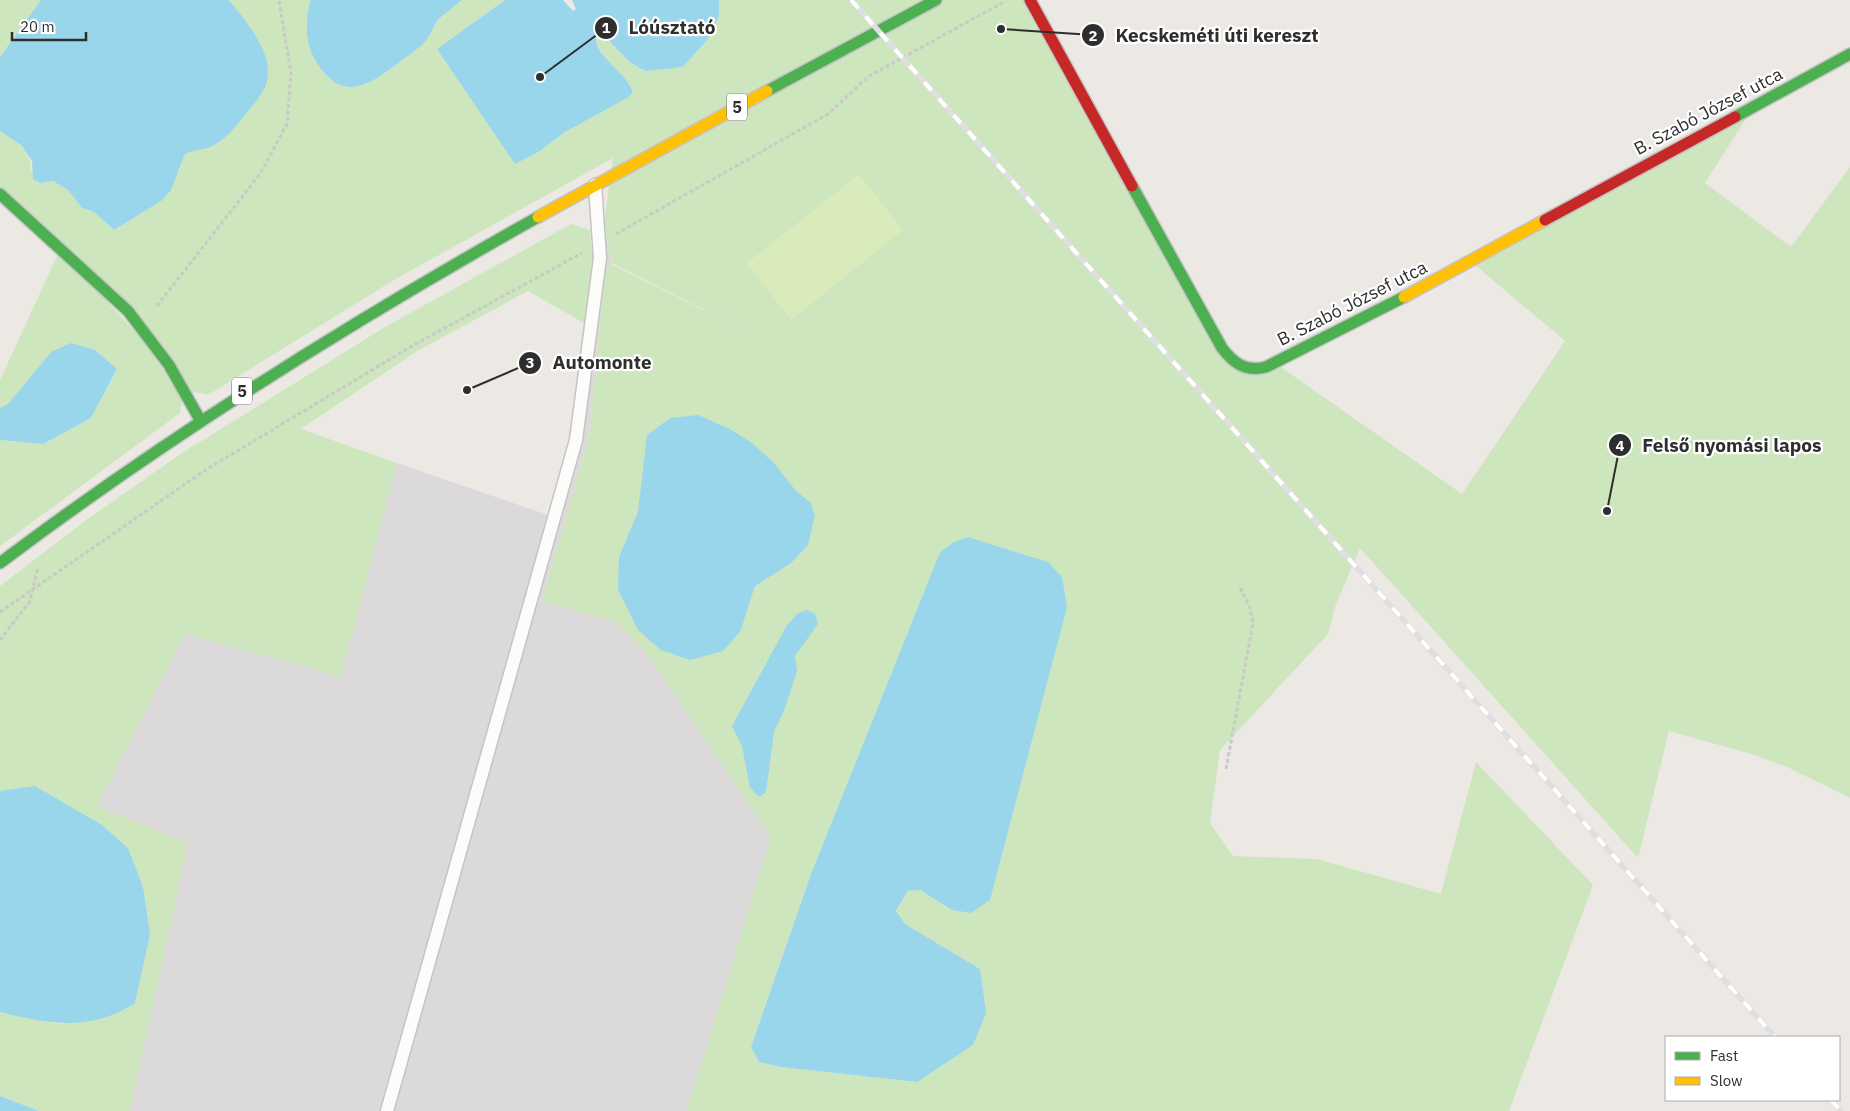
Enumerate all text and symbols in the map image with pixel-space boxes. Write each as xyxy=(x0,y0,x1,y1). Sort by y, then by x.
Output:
scale bar xyxy=(12,10,86,42)
callout: Lóúsztató xyxy=(594,11,726,45)
text: Lóúsztató xyxy=(628,15,716,39)
text: 20 m xyxy=(20,17,55,36)
text: 1 xyxy=(601,18,611,37)
callout: Kecskeméti úti kereszt xyxy=(1080,18,1328,52)
text: Kecskeméti úti kereszt xyxy=(1115,23,1319,47)
text: 2 xyxy=(1088,26,1098,45)
street label: B. Szabó József utca xyxy=(1630,62,1787,160)
road number: 5 xyxy=(727,94,747,120)
street label: B. Szabó József utca xyxy=(1273,255,1431,351)
callout: Automonte xyxy=(517,346,662,380)
text: Automonte xyxy=(552,350,652,374)
text: 3 xyxy=(525,353,535,372)
road number: 5 xyxy=(232,378,252,404)
callout: Felső nyomási lapos xyxy=(1608,428,1832,462)
text: Felső nyomási lapos xyxy=(1642,433,1822,457)
text: 4 xyxy=(1615,436,1625,455)
legend xyxy=(1665,1036,1840,1101)
text: Fast xyxy=(1710,1046,1738,1065)
text: Slow xyxy=(1710,1071,1743,1090)

